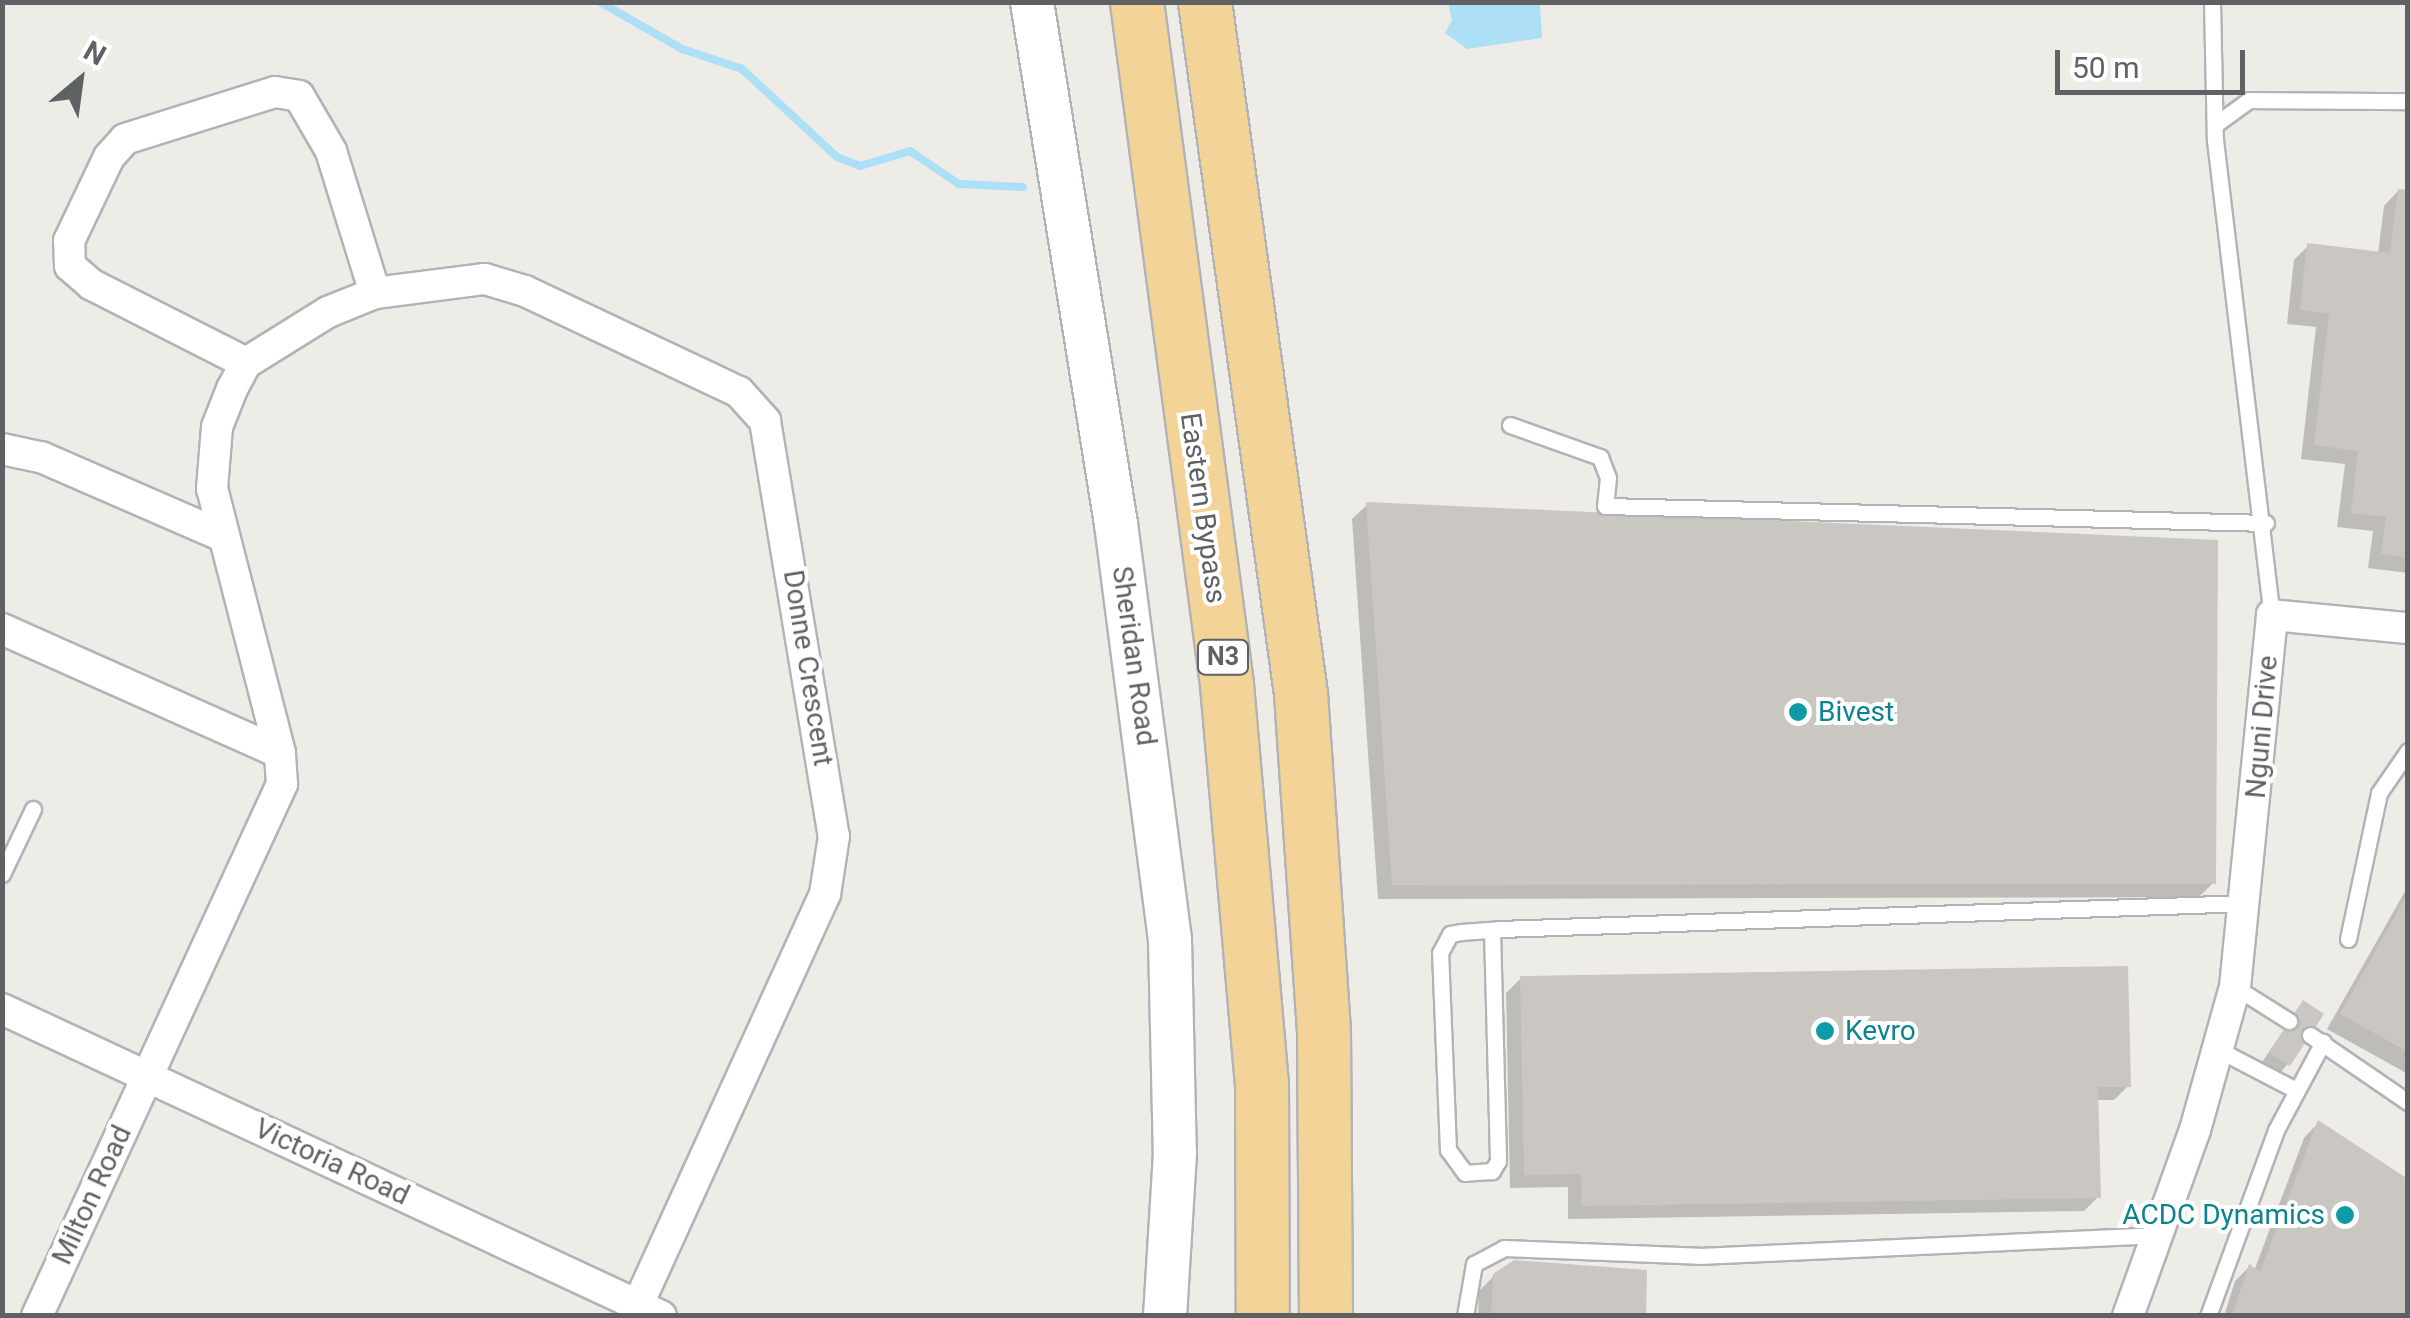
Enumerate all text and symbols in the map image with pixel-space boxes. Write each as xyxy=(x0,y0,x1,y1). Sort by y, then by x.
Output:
north arrow xyxy=(30,30,130,130)
scale bar xyxy=(2060,30,2250,92)
text: N xyxy=(78,34,111,73)
text: 50 m xyxy=(2072,50,2139,85)
street label: Eastern Bypass xyxy=(1173,411,1233,605)
street label: Sheridan Road xyxy=(1105,564,1163,748)
street label: Donne Crescent xyxy=(776,568,840,768)
road number: N3 xyxy=(1196,637,1250,677)
street label: Nguni Drive xyxy=(2239,654,2285,800)
place label: Bivest xyxy=(1818,695,1894,729)
marker: Bivest xyxy=(1787,701,1809,723)
place label: Kevro xyxy=(1845,1014,1916,1048)
marker: Kevro xyxy=(1814,1020,1836,1042)
street label: Victoria Road xyxy=(249,1112,415,1212)
street label: Milton Road xyxy=(45,1120,139,1270)
place label: ACDC Dynamics xyxy=(2122,1198,2325,1232)
marker: ACDC Dynamics xyxy=(2334,1204,2356,1226)

